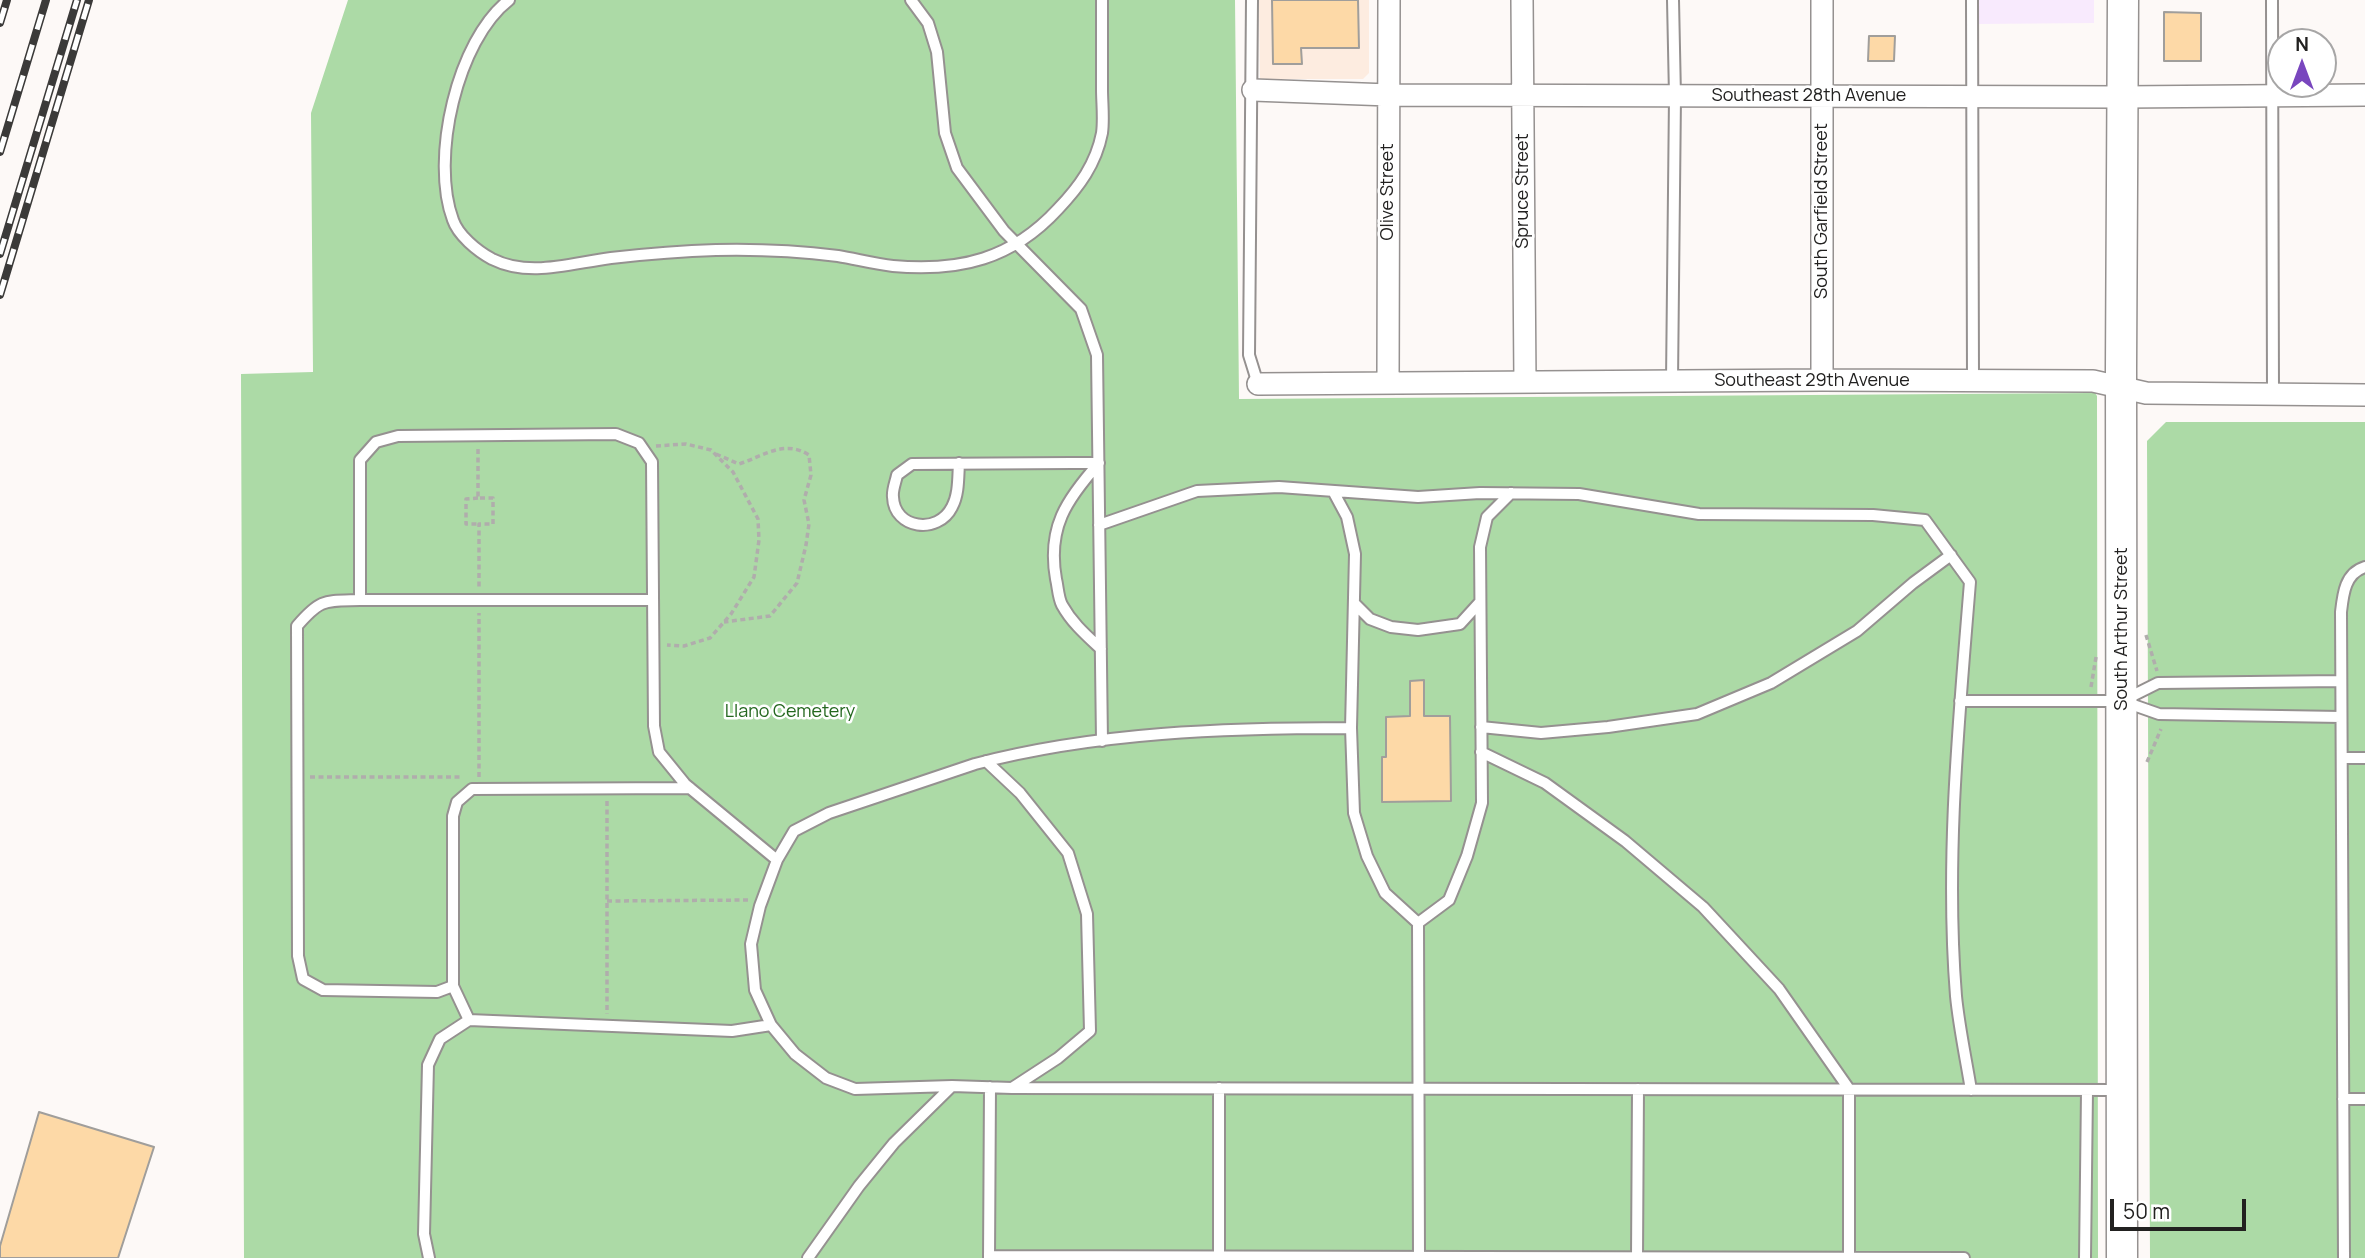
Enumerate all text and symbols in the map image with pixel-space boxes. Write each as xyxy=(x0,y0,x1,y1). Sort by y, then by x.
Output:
north arrow xyxy=(2267,28,2337,98)
text: N xyxy=(2295,31,2309,57)
street label: Southeast 28th Avenue xyxy=(1712,85,1906,107)
street label: South Garfield Street xyxy=(1811,123,1833,299)
street label: Spruce Street xyxy=(1512,133,1534,249)
street label: Olive Street xyxy=(1377,143,1399,241)
street label: Southeast 29th Avenue xyxy=(1714,370,1910,392)
street label: South Arthur Street xyxy=(2111,547,2133,711)
park label: Llano Cemetery xyxy=(725,701,855,723)
scale bar xyxy=(2113,1184,2250,1228)
text: 50 m xyxy=(2123,1197,2170,1225)

